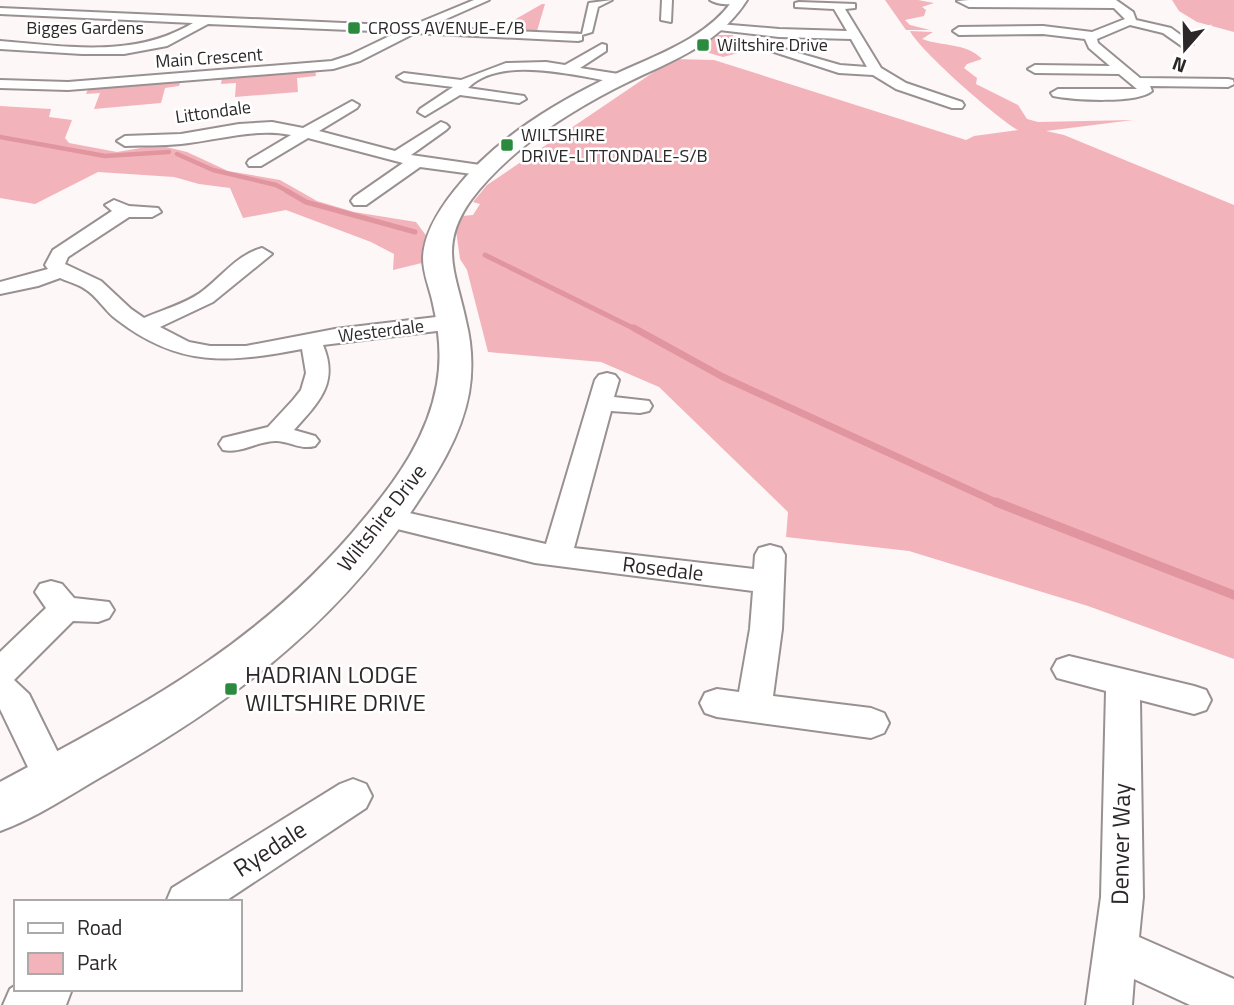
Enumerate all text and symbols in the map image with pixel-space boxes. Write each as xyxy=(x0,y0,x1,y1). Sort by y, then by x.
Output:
street label: Bigges Gardens xyxy=(26,14,144,41)
place label: CROSS AVENUE-E/B xyxy=(368,14,525,41)
north arrow xyxy=(1150,14,1220,84)
marker: CROSS AVENUE-E/B xyxy=(346,20,362,36)
place label: Wiltshire Drive xyxy=(717,31,828,58)
marker: Wiltshire Drive xyxy=(695,37,711,53)
street label: Main Crescent xyxy=(154,40,264,75)
text: N xyxy=(1168,50,1190,81)
street label: Littondale xyxy=(173,93,253,130)
place label: WILTSHIRE DRIVE-LITTONDALE-S/B xyxy=(521,121,708,169)
marker: WILTSHIRE DRIVE-LITTONDALE-S/B xyxy=(499,137,515,153)
street label: Westerdale xyxy=(336,312,425,349)
street label: Wiltshire Drive xyxy=(329,457,434,578)
street label: Rosedale xyxy=(621,547,705,589)
place label: HADRIAN LODGE WILTSHIRE DRIVE xyxy=(245,656,426,720)
marker: HADRIAN LODGE WILTSHIRE DRIVE xyxy=(223,681,239,697)
street label: Denver Way xyxy=(1101,782,1139,905)
street label: Ryedale xyxy=(226,811,313,885)
legend xyxy=(14,900,242,991)
text: Road xyxy=(77,911,122,943)
text: Park xyxy=(77,946,117,978)

